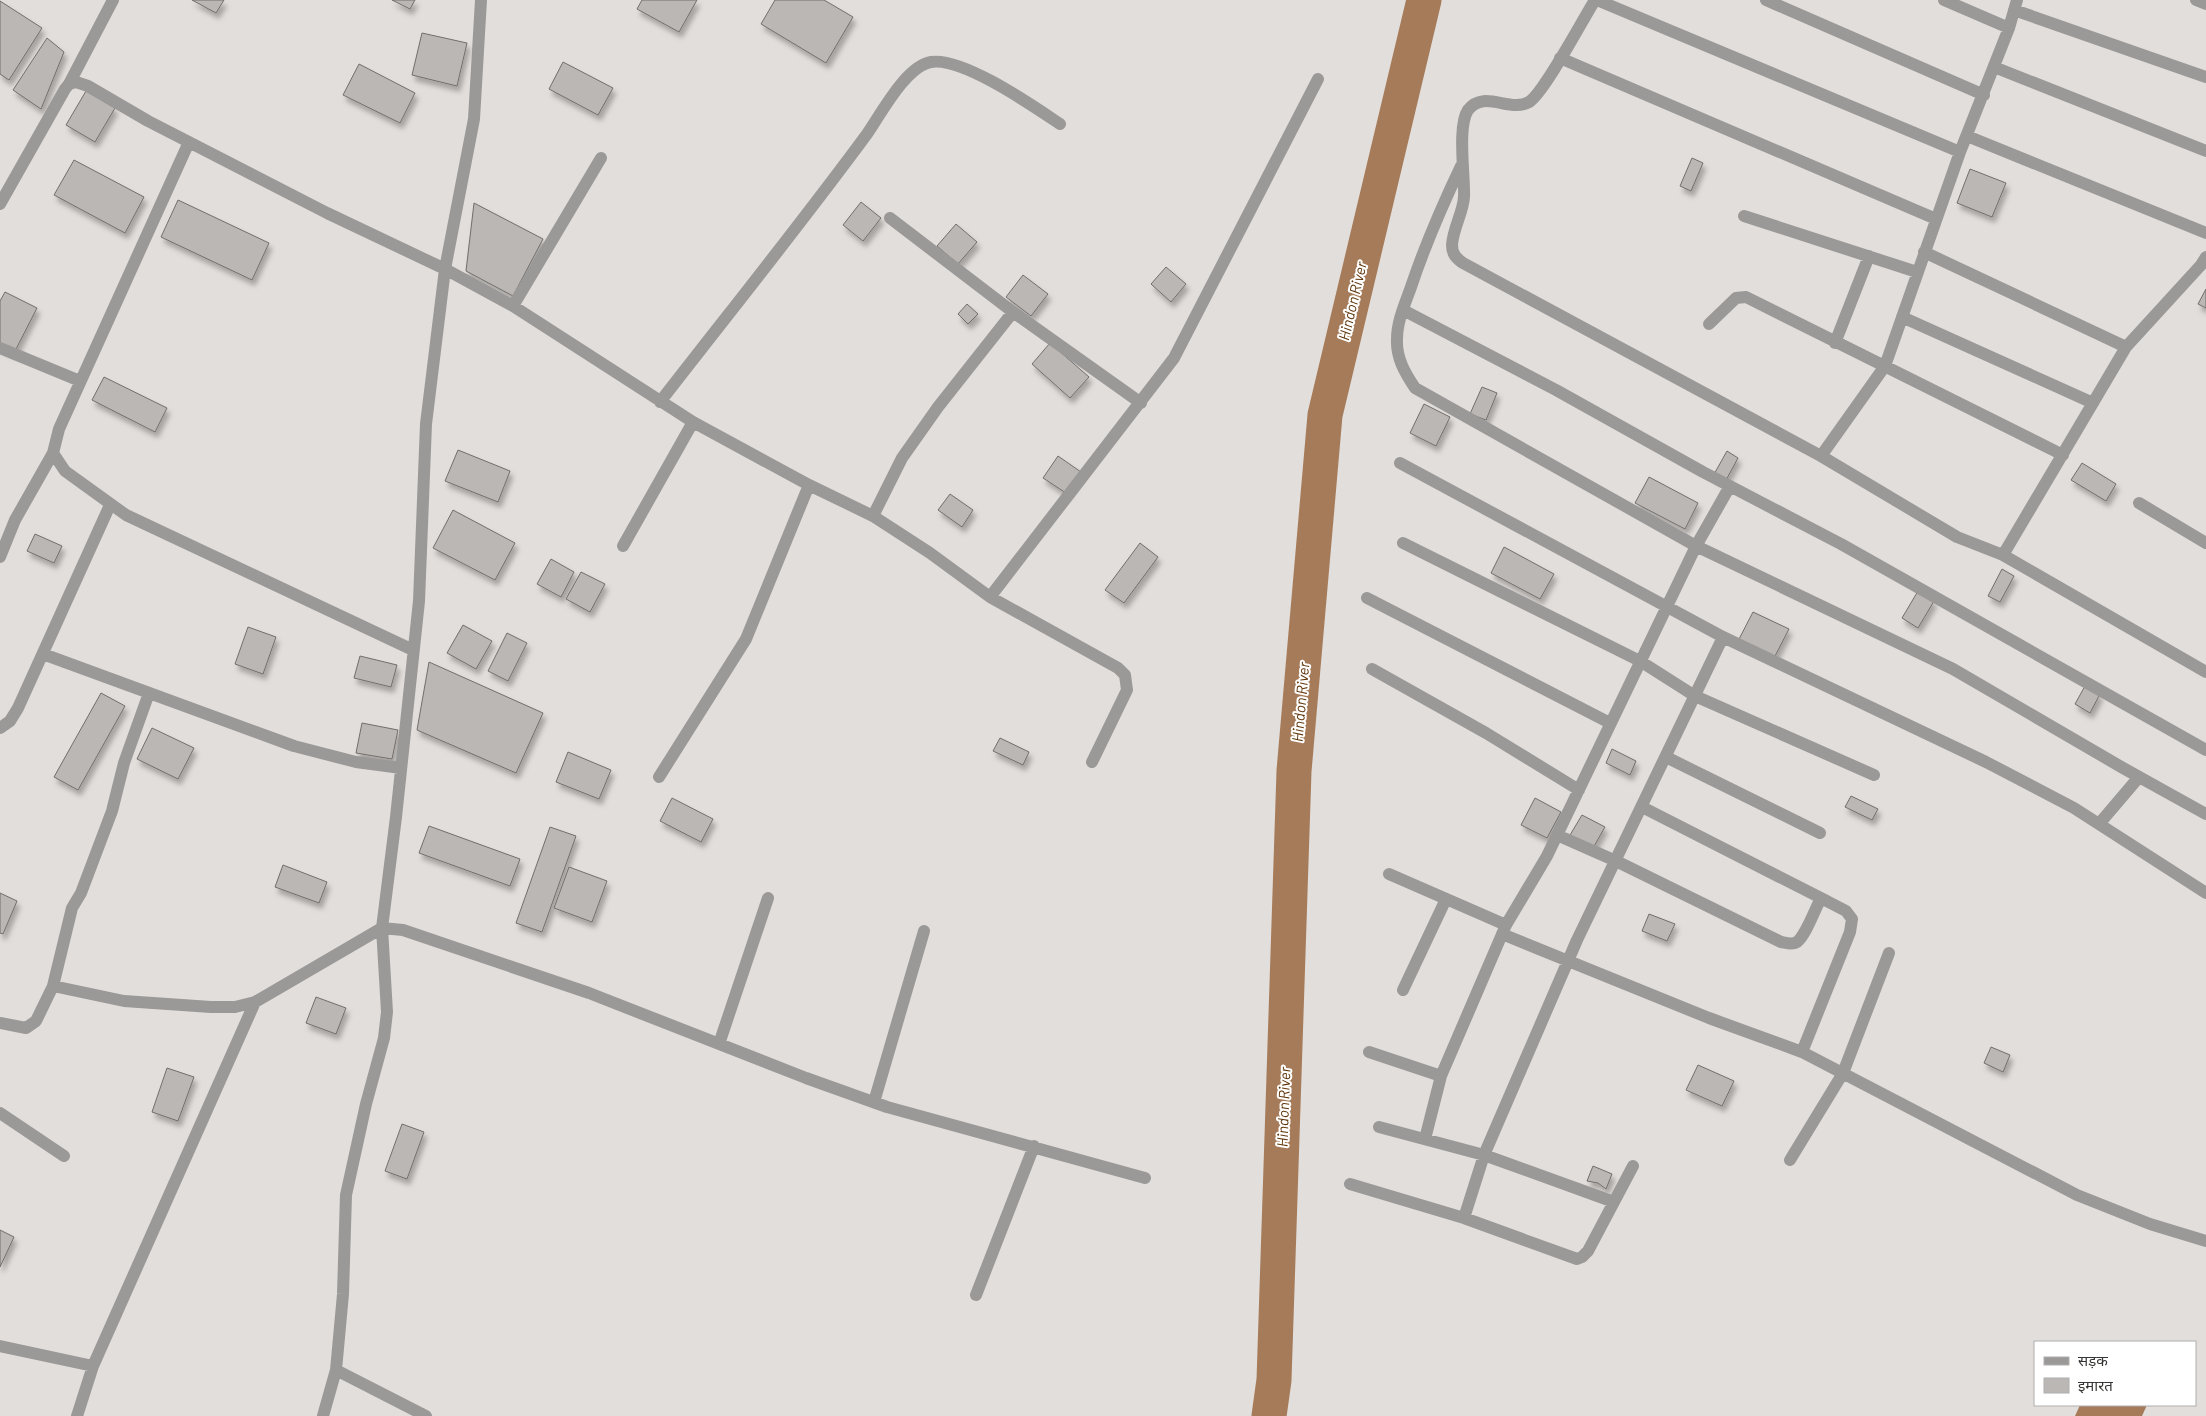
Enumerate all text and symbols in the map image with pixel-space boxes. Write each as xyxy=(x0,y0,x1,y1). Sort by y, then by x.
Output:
water label: Hindon River xyxy=(1334,259,1370,342)
water label: Hindon River xyxy=(1288,661,1313,743)
water label: Hindon River xyxy=(1273,1066,1293,1147)
legend xyxy=(2034,1341,2196,1406)
text: सड़क xyxy=(2078,1351,2108,1369)
text: इमारत xyxy=(2078,1376,2113,1394)

